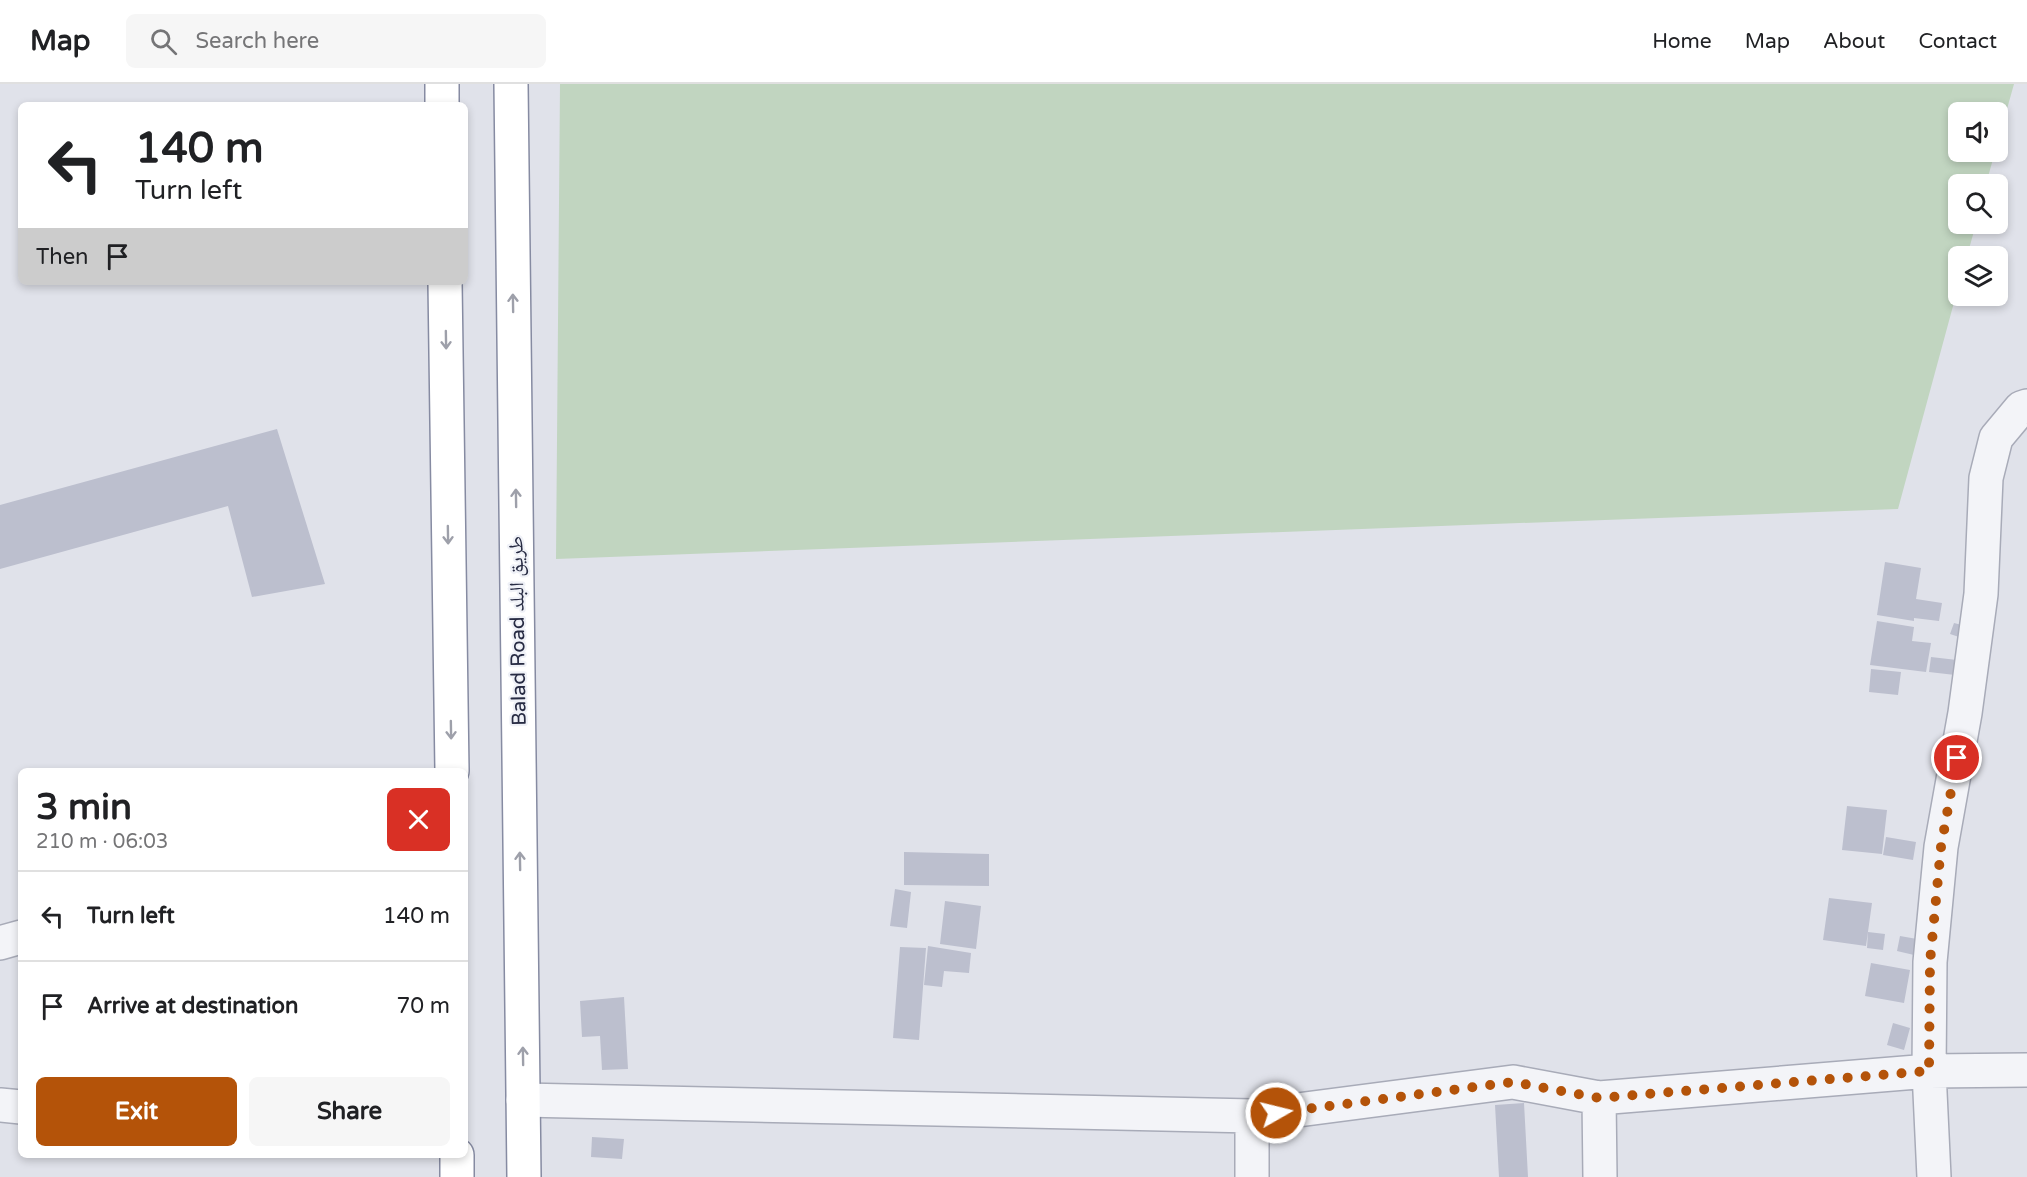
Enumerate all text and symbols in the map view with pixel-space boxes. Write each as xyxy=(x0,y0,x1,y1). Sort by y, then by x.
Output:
search box xyxy=(126,14,546,68)
text: Map xyxy=(30,24,90,58)
icon: search xyxy=(147,25,180,58)
text: Search here xyxy=(195,28,319,54)
text: Home xyxy=(1652,29,1712,54)
text: Map xyxy=(1745,29,1790,54)
text: About xyxy=(1823,29,1885,54)
text: Contact xyxy=(1918,29,1997,54)
map controls xyxy=(1948,102,2008,306)
button: sound xyxy=(1948,102,2008,162)
text: 140 m xyxy=(135,123,264,174)
icon: left xyxy=(36,126,114,204)
text: Turn left xyxy=(135,174,242,207)
button: search xyxy=(1948,174,2008,234)
icon: arrive xyxy=(101,240,134,273)
text: Then xyxy=(36,244,89,270)
button: layers xyxy=(1948,246,2008,306)
one-way arrow xyxy=(508,293,519,313)
one-way arrow xyxy=(440,330,451,350)
one-way arrow xyxy=(510,488,522,508)
one-way arrow xyxy=(442,525,454,545)
street label: Balad Road طريق البلد xyxy=(504,536,532,726)
one-way arrow xyxy=(445,720,457,740)
pin xyxy=(1931,732,1982,783)
icon: arrive xyxy=(1940,741,1973,774)
text: 3 min xyxy=(36,786,132,829)
button: close xyxy=(387,788,450,851)
text: 210 m · 06:03 xyxy=(36,830,168,854)
one-way arrow xyxy=(514,851,526,871)
icon: left xyxy=(36,900,69,933)
text: Turn left xyxy=(87,903,175,929)
text: 140 m xyxy=(383,903,450,929)
icon: arrive xyxy=(36,990,69,1023)
text: Arrive at destination xyxy=(87,993,298,1019)
text: 70 m xyxy=(396,993,450,1019)
one-way arrow xyxy=(517,1046,528,1066)
button: Exit xyxy=(36,1077,237,1146)
button: Share xyxy=(249,1077,450,1146)
position arrow xyxy=(1244,1081,1308,1145)

